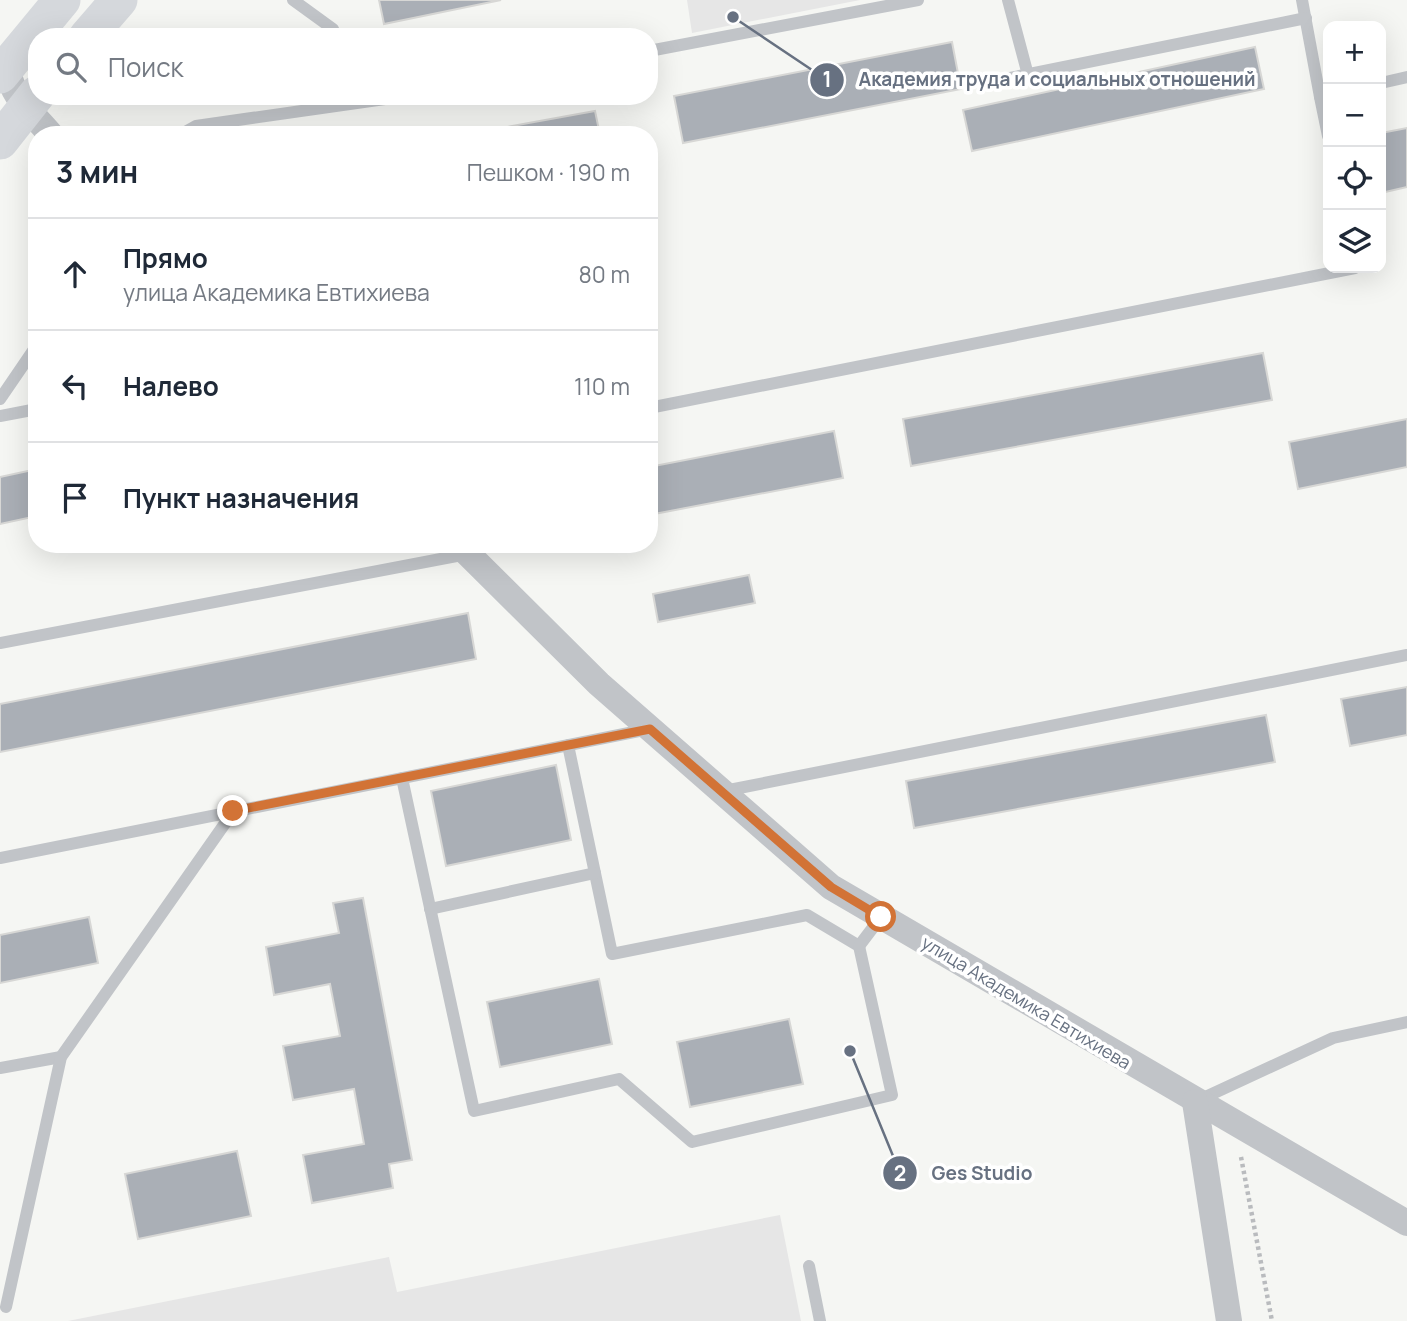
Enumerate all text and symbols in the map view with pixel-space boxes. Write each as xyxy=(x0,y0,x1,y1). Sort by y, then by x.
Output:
map controls xyxy=(1323,21,1386,273)
button: + xyxy=(1323,21,1386,84)
search box xyxy=(28,28,658,105)
icon: search xyxy=(52,48,90,86)
text: Поиск xyxy=(108,49,183,85)
callout: Академия труда и социальных отношений xyxy=(810,60,1270,100)
text: 1 xyxy=(822,65,832,93)
text: Академия труда и социальных отношений xyxy=(858,66,1256,92)
button: − xyxy=(1323,84,1386,147)
button: locate xyxy=(1323,147,1386,210)
text: 3 мин xyxy=(56,151,138,192)
text: Пешком · 190 m xyxy=(467,156,630,188)
button: layers xyxy=(1323,210,1386,273)
text: Прямо xyxy=(123,240,208,276)
icon: ahead xyxy=(56,255,94,293)
text: 80 m xyxy=(579,258,630,290)
text: улица Академика Евтихиева xyxy=(123,276,430,308)
icon: left xyxy=(56,367,94,405)
text: Налево xyxy=(123,368,219,404)
text: 110 m xyxy=(574,370,630,402)
icon: arrive xyxy=(56,479,94,517)
text: Пункт назначения xyxy=(123,480,359,516)
route end xyxy=(217,795,248,826)
route start xyxy=(865,901,896,932)
street label: улица Академика Евтихиева xyxy=(917,930,1136,1074)
callout: Ges Studio xyxy=(883,1153,1046,1193)
text: 2 xyxy=(894,1159,906,1187)
text: Ges Studio xyxy=(932,1160,1032,1186)

